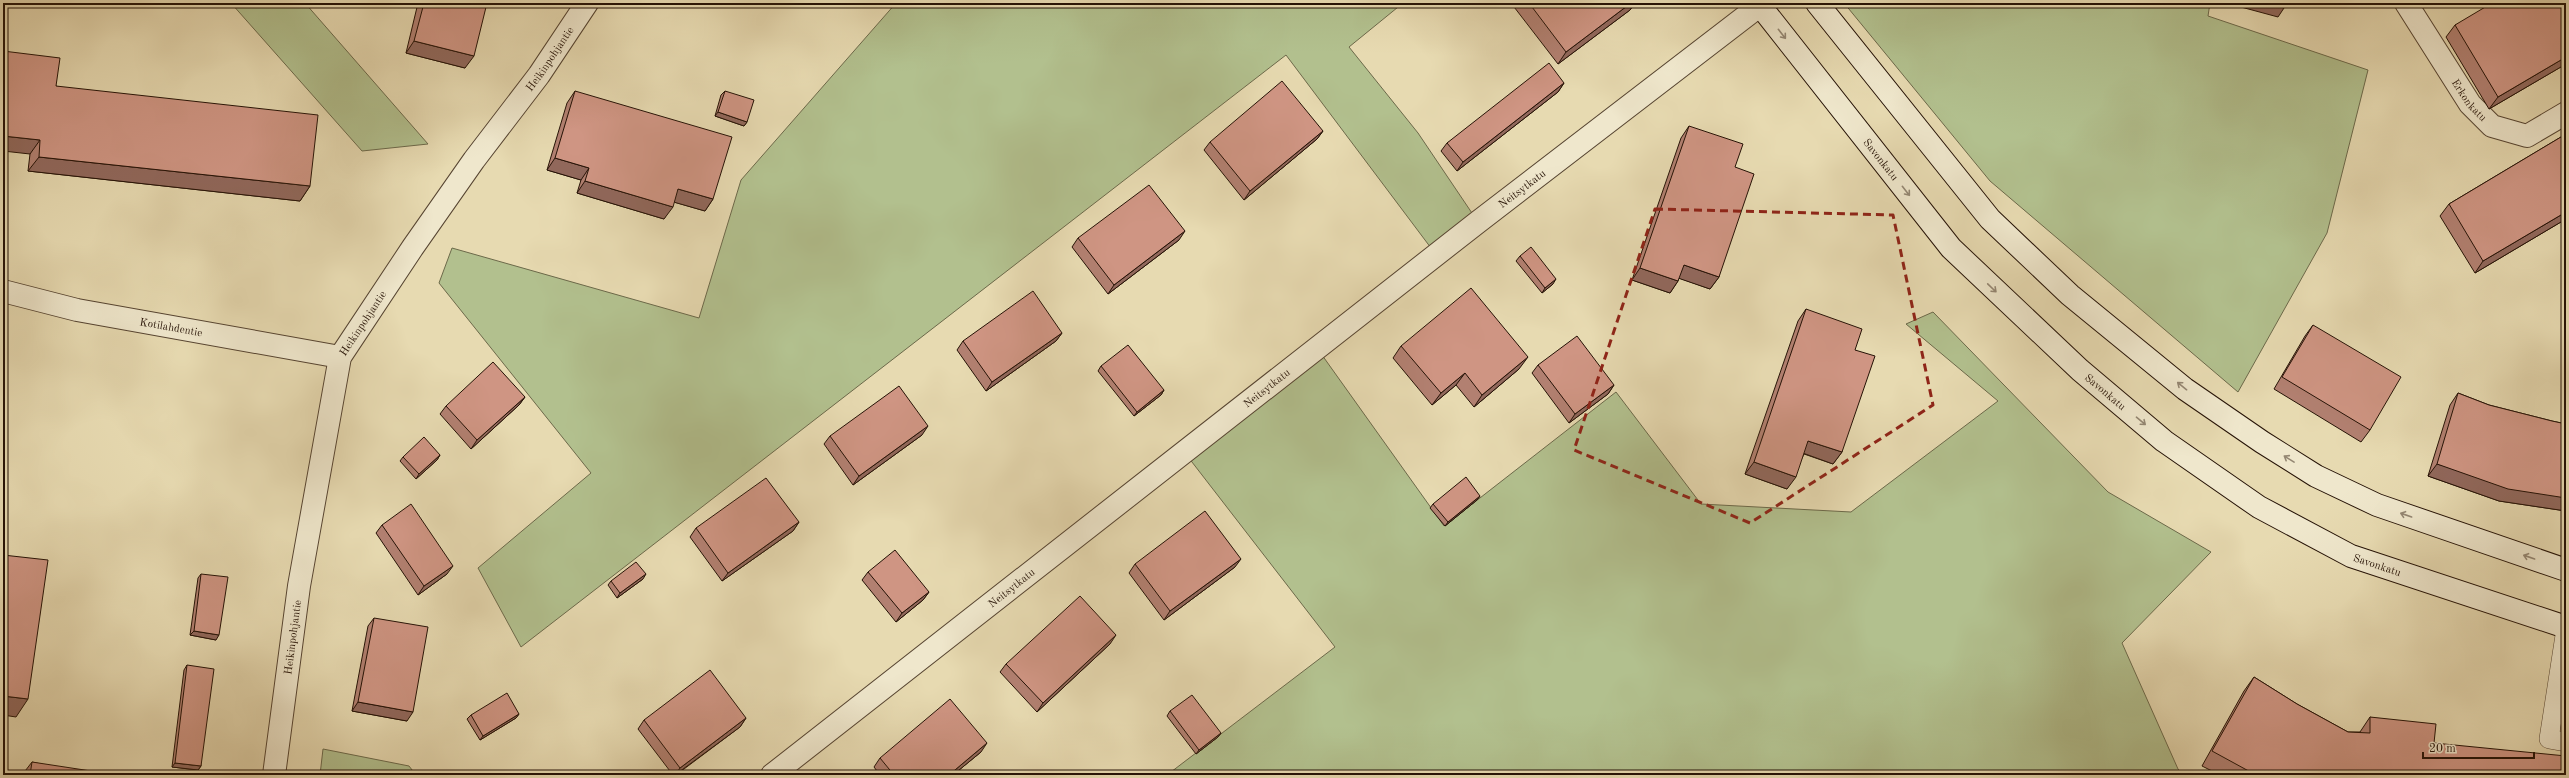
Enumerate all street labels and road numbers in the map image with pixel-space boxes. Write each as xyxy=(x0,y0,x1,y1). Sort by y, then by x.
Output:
street label: Heikinpohjantie xyxy=(525,25,577,94)
street label: Erkonkatu xyxy=(2449,78,2488,124)
street label: Savonkatu xyxy=(1860,137,1900,183)
street label: Neitsytkatu xyxy=(1497,168,1548,211)
street label: Heikinpohjantie xyxy=(338,289,389,358)
street label: Kotilahdentie xyxy=(139,317,203,339)
street label: Neitsytkatu xyxy=(1242,367,1293,410)
street label: Savonkatu xyxy=(2082,373,2127,413)
street label: Savonkatu xyxy=(2352,553,2402,579)
street label: Neitsytkatu xyxy=(987,567,1038,610)
street label: Heikinpohjantie xyxy=(283,599,304,675)

